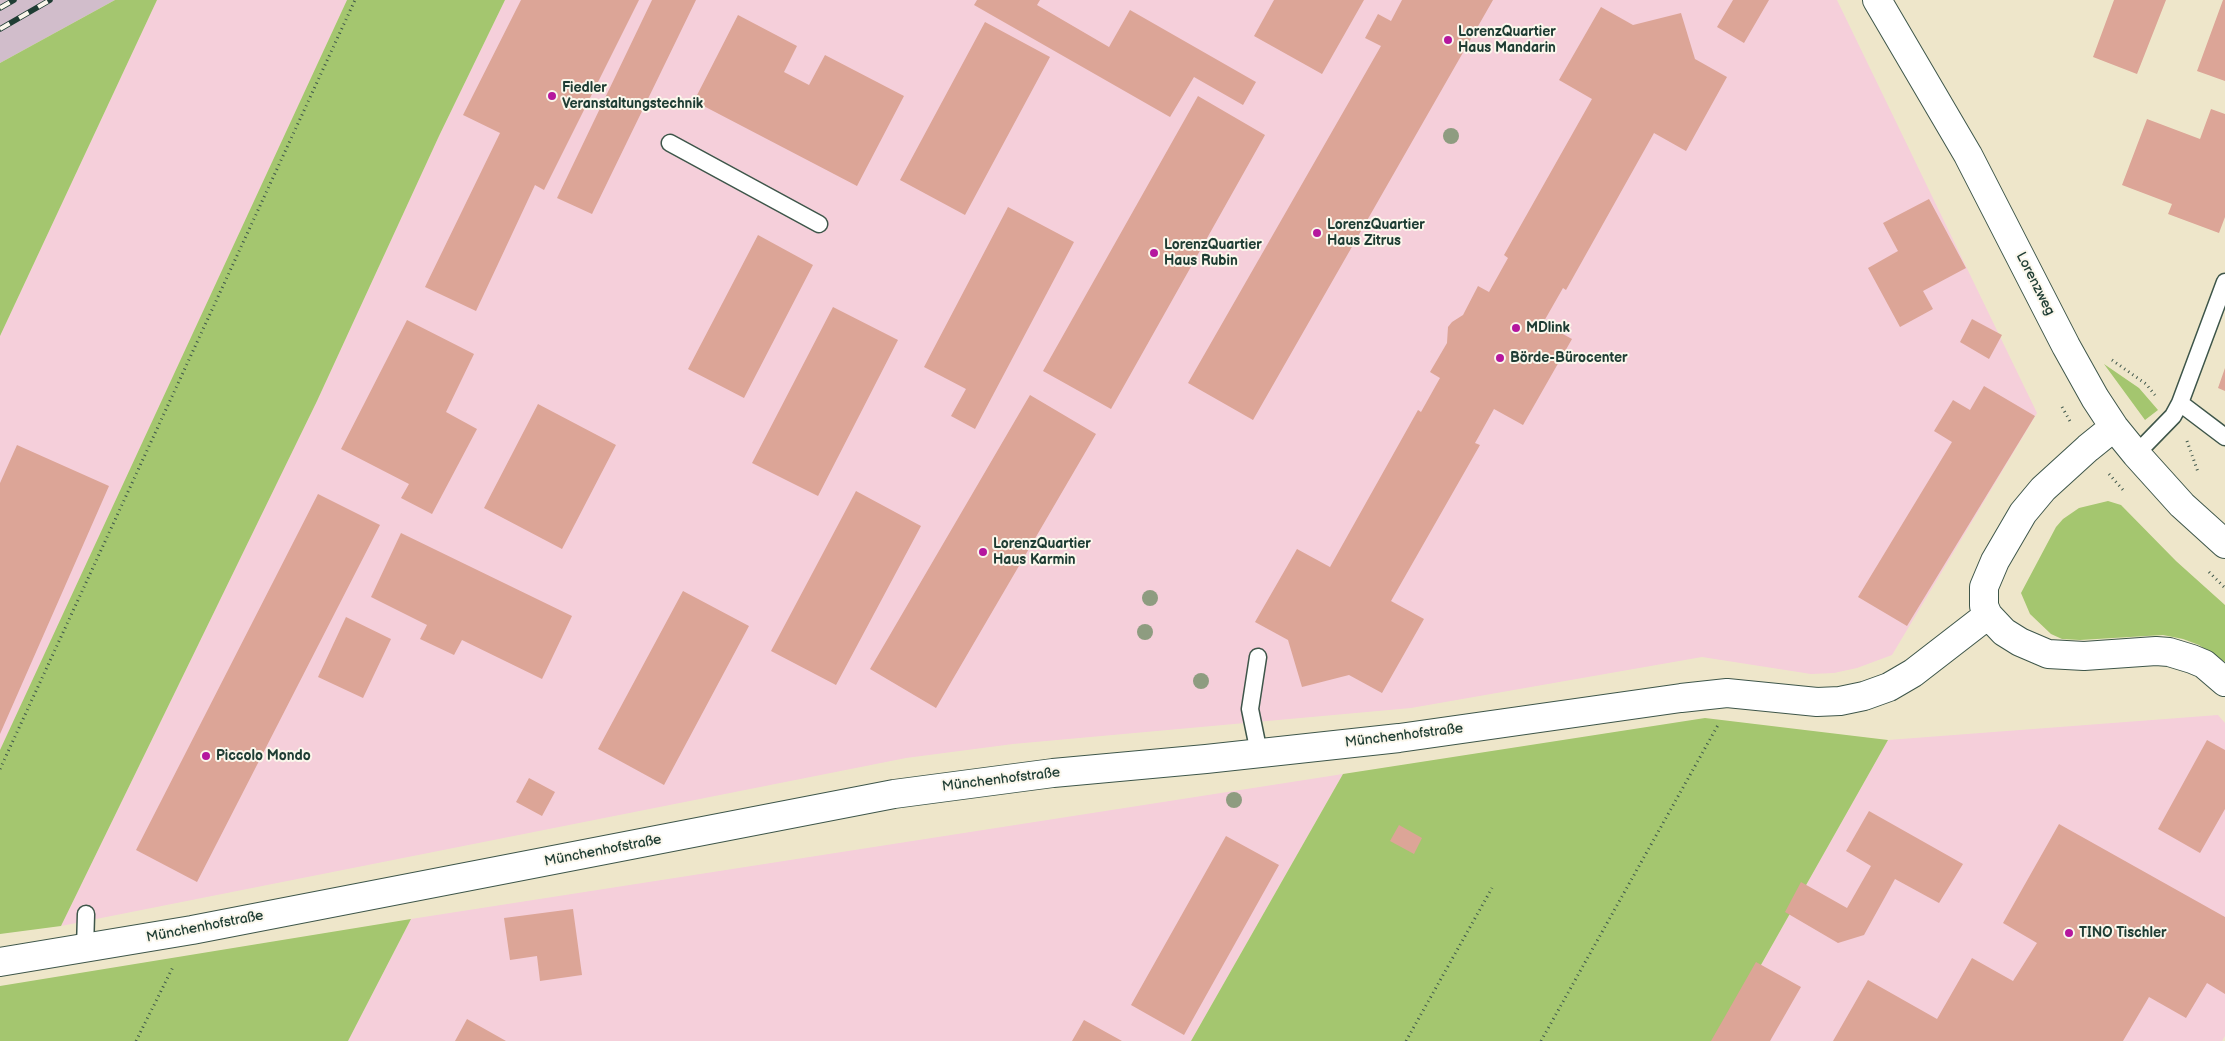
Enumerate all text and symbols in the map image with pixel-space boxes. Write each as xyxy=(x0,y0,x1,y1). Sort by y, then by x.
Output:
place label: LorenzQuartier Haus Mandarin xyxy=(1458,24,1556,56)
marker: LorenzQuartier Haus Mandarin xyxy=(1442,34,1454,46)
place label: Fiedler Veranstaltungstechnik xyxy=(562,80,703,112)
marker: Fiedler Veranstaltungstechnik xyxy=(546,90,558,102)
place label: LorenzQuartier Haus Zitrus xyxy=(1327,217,1425,250)
marker: LorenzQuartier Haus Zitrus xyxy=(1311,227,1323,239)
place label: LorenzQuartier Haus Rubin xyxy=(1164,237,1262,270)
marker: LorenzQuartier Haus Rubin xyxy=(1148,247,1160,259)
street label: Lorenzweg xyxy=(2012,249,2058,319)
place label: MDlink xyxy=(1526,320,1570,336)
marker: MDlink xyxy=(1510,322,1522,334)
place label: Börde-Bürocenter xyxy=(1510,350,1628,366)
marker: Börde-Bürocenter xyxy=(1494,352,1506,364)
place label: LorenzQuartier Haus Karmin xyxy=(993,536,1091,568)
marker: LorenzQuartier Haus Karmin xyxy=(977,546,989,558)
street label: Münchenhofstraße xyxy=(1344,720,1464,752)
place label: Piccolo Mondo xyxy=(216,748,311,764)
marker: Piccolo Mondo xyxy=(200,750,212,762)
street label: Münchenhofstraße xyxy=(941,764,1061,796)
street label: Münchenhofstraße xyxy=(543,831,663,871)
street label: Münchenhofstraße xyxy=(145,907,265,947)
place label: TINO Tischler xyxy=(2079,925,2167,941)
marker: TINO Tischler xyxy=(2063,927,2075,939)

